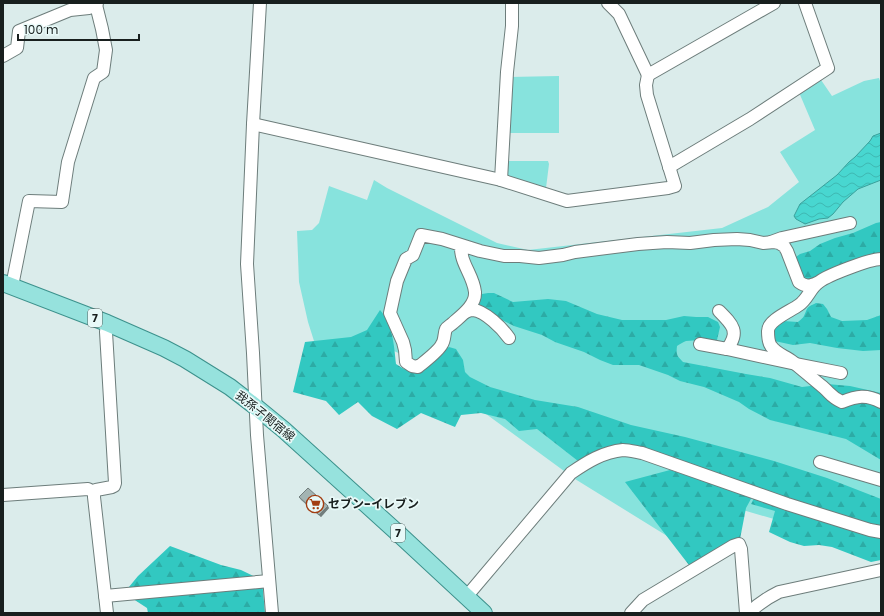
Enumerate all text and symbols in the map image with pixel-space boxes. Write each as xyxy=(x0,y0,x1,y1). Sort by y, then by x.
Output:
scale bar xyxy=(18,16,139,42)
text: 100 m xyxy=(24,21,58,38)
road number: 7 xyxy=(88,309,102,327)
street label: 我孫子関宿線 xyxy=(232,386,299,445)
supermarket icon: セブン-イレブン xyxy=(305,494,325,514)
place label: セブン-イレブン xyxy=(328,495,419,512)
road number: 7 xyxy=(391,524,405,542)

